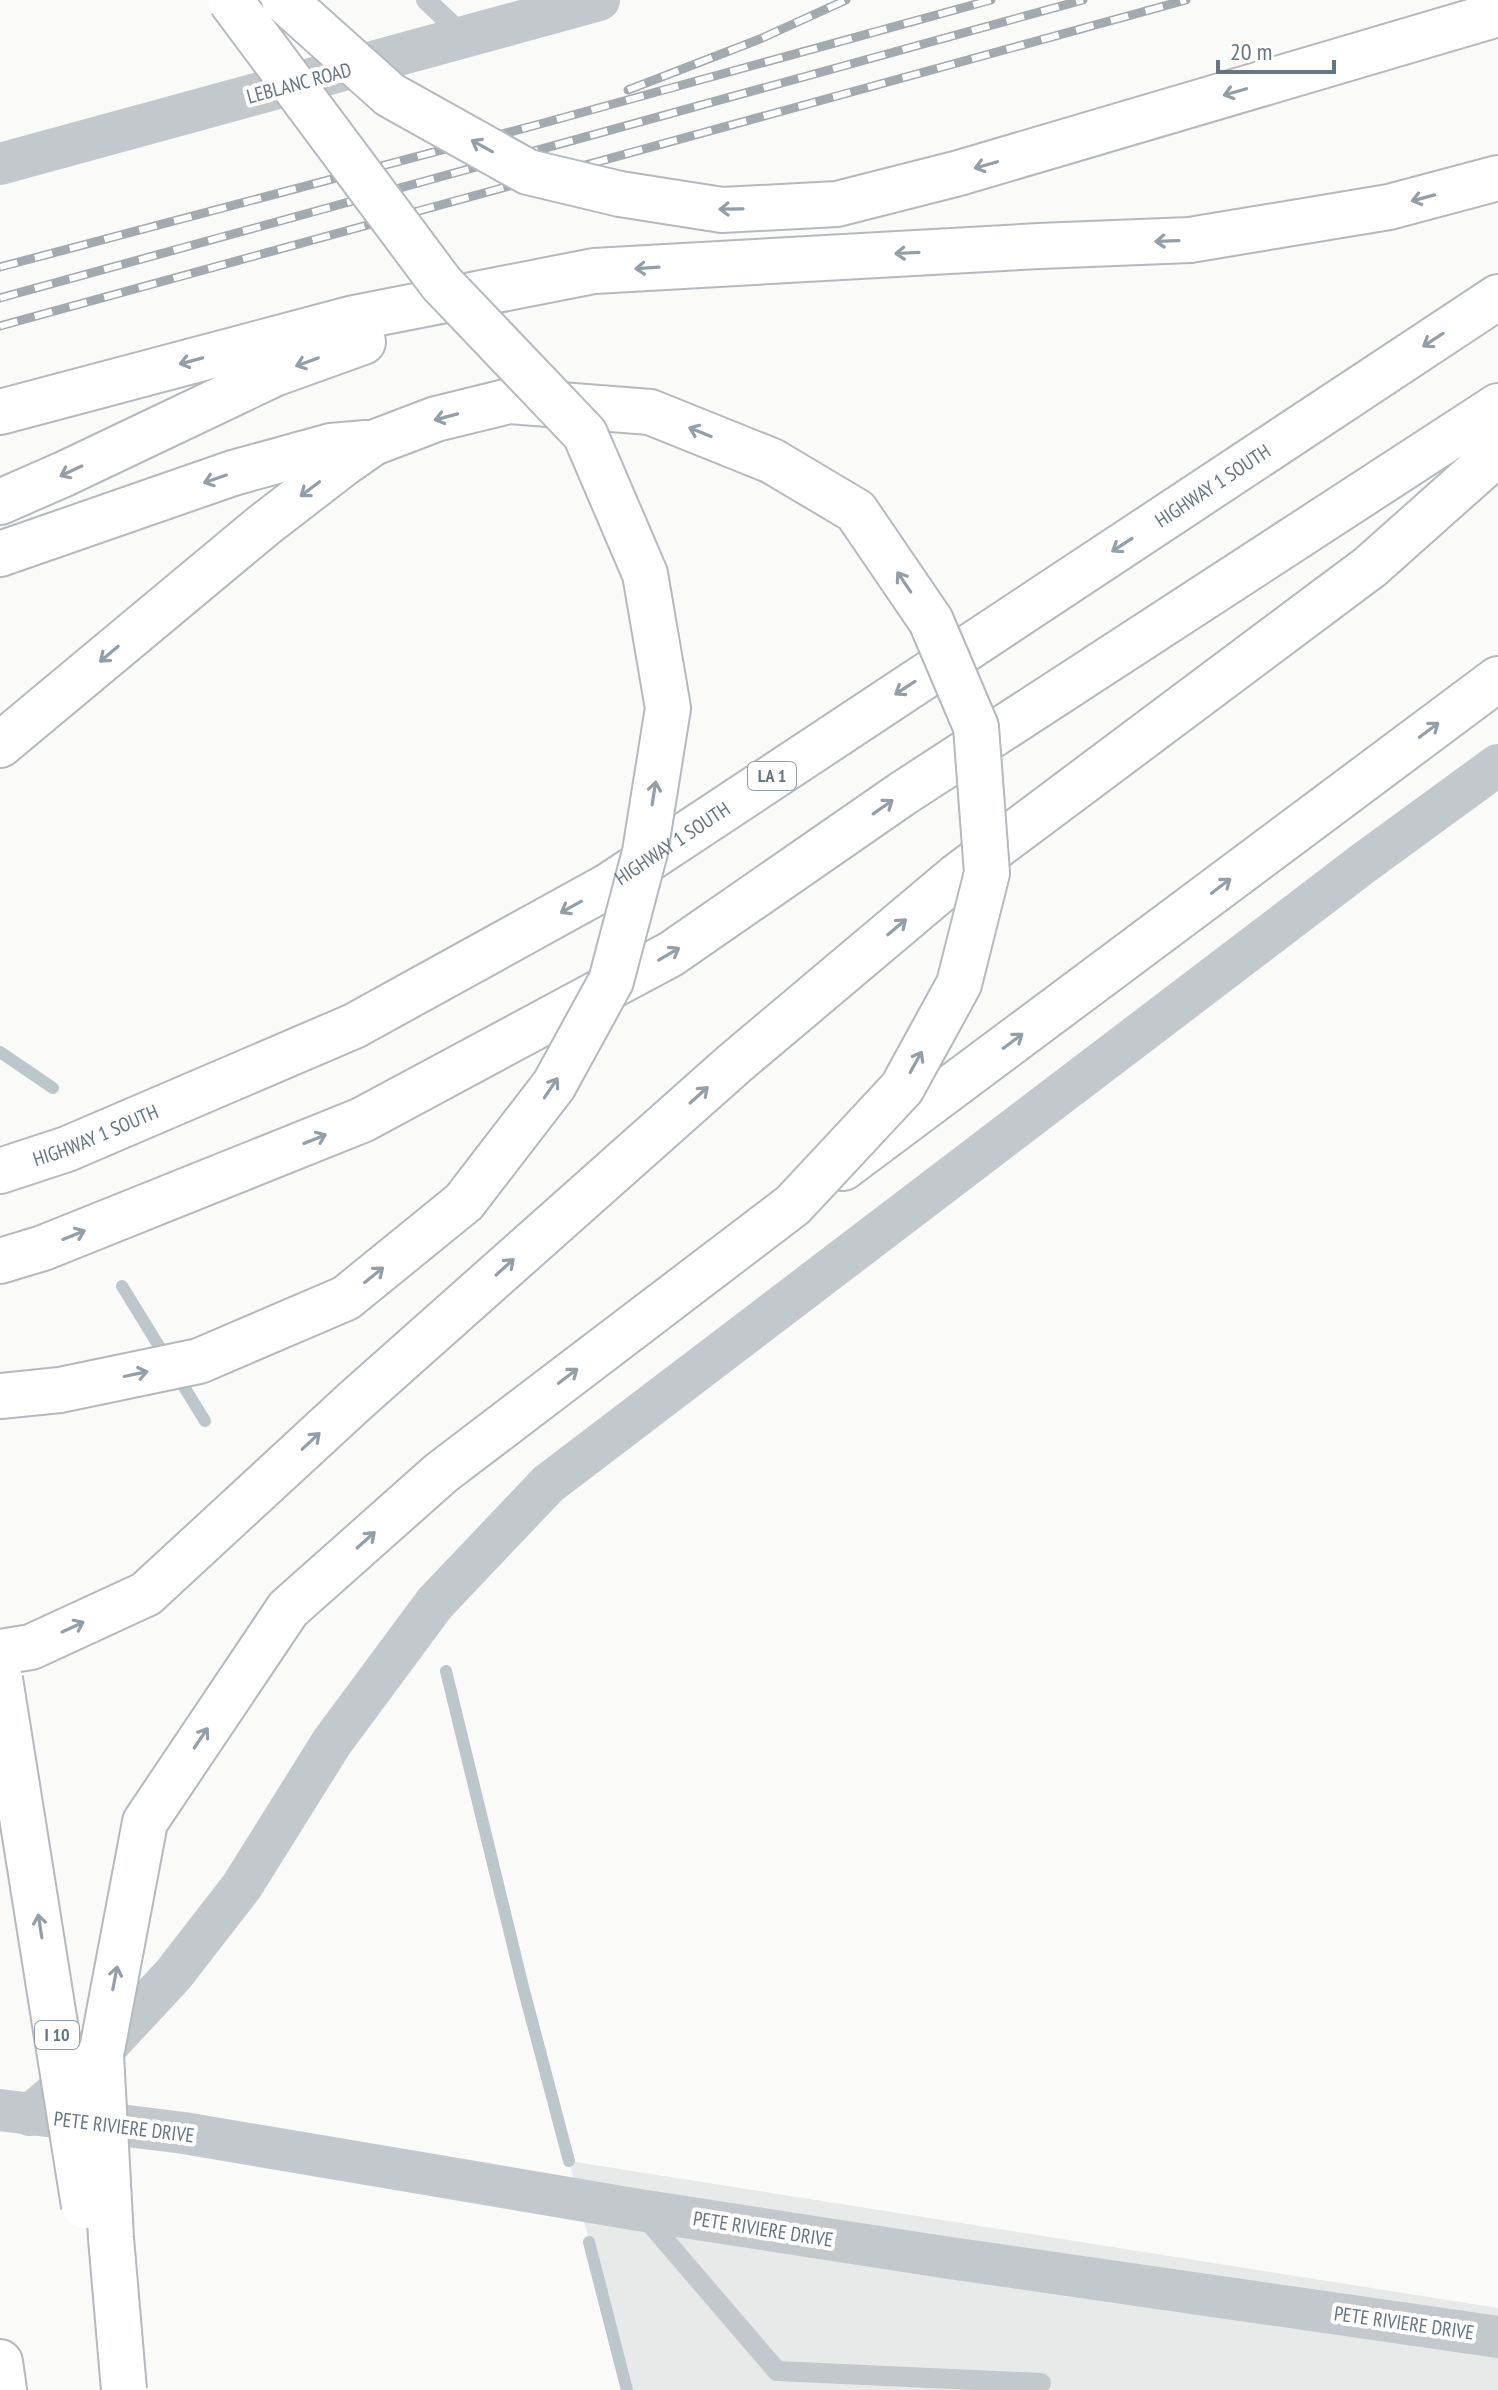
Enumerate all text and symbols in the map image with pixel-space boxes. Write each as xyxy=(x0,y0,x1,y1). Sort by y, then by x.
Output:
scale bar xyxy=(1218,24,1334,74)
text: 20 m xyxy=(1230,36,1272,67)
street label: LEBLANC ROAD xyxy=(244,57,354,109)
one-way arrow xyxy=(1223,85,1249,100)
one-way arrow xyxy=(470,137,494,153)
one-way arrow xyxy=(973,158,999,173)
one-way arrow xyxy=(1410,192,1436,207)
one-way arrow xyxy=(718,201,745,217)
one-way arrow xyxy=(1154,233,1181,248)
one-way arrow xyxy=(894,245,921,260)
one-way arrow xyxy=(634,261,661,276)
one-way arrow xyxy=(1422,332,1445,348)
one-way arrow xyxy=(178,355,204,370)
one-way arrow xyxy=(295,356,319,370)
one-way arrow xyxy=(434,410,459,425)
one-way arrow xyxy=(688,423,713,438)
street label: HIGHWAY 1 SOUTH xyxy=(1150,438,1275,533)
one-way arrow xyxy=(59,464,83,479)
one-way arrow xyxy=(203,473,228,488)
one-way arrow xyxy=(300,481,321,498)
one-way arrow xyxy=(1112,536,1134,553)
one-way arrow xyxy=(896,571,912,593)
one-way arrow xyxy=(99,645,120,663)
one-way arrow xyxy=(894,680,917,696)
one-way arrow xyxy=(1418,722,1439,739)
road number: LA 1 xyxy=(748,762,796,790)
one-way arrow xyxy=(648,780,663,806)
street label: HIGHWAY 1 SOUTH xyxy=(610,796,735,891)
one-way arrow xyxy=(872,799,894,815)
one-way arrow xyxy=(1210,877,1231,894)
one-way arrow xyxy=(559,899,583,915)
one-way arrow xyxy=(887,918,907,936)
one-way arrow xyxy=(657,946,680,962)
one-way arrow xyxy=(1001,1033,1023,1050)
one-way arrow xyxy=(909,1050,924,1074)
one-way arrow xyxy=(543,1077,559,1099)
one-way arrow xyxy=(688,1086,708,1104)
street label: HIGHWAY 1 SOUTH xyxy=(30,1098,162,1172)
one-way arrow xyxy=(302,1131,327,1145)
one-way arrow xyxy=(61,1227,86,1242)
one-way arrow xyxy=(494,1259,514,1277)
one-way arrow xyxy=(363,1266,384,1284)
one-way arrow xyxy=(123,1366,149,1381)
one-way arrow xyxy=(557,1368,578,1385)
one-way arrow xyxy=(301,1433,321,1451)
one-way arrow xyxy=(356,1530,376,1549)
one-way arrow xyxy=(61,1619,85,1634)
one-way arrow xyxy=(193,1728,210,1750)
one-way arrow xyxy=(31,1914,46,1939)
one-way arrow xyxy=(109,1966,124,1992)
road number: I 10 xyxy=(35,2021,79,2049)
street label: PETE RIVIERE DRIVE xyxy=(52,2105,196,2149)
street label: PETE RIVIERE DRIVE xyxy=(691,2205,835,2253)
street label: PETE RIVIERE DRIVE xyxy=(1332,2300,1476,2346)

